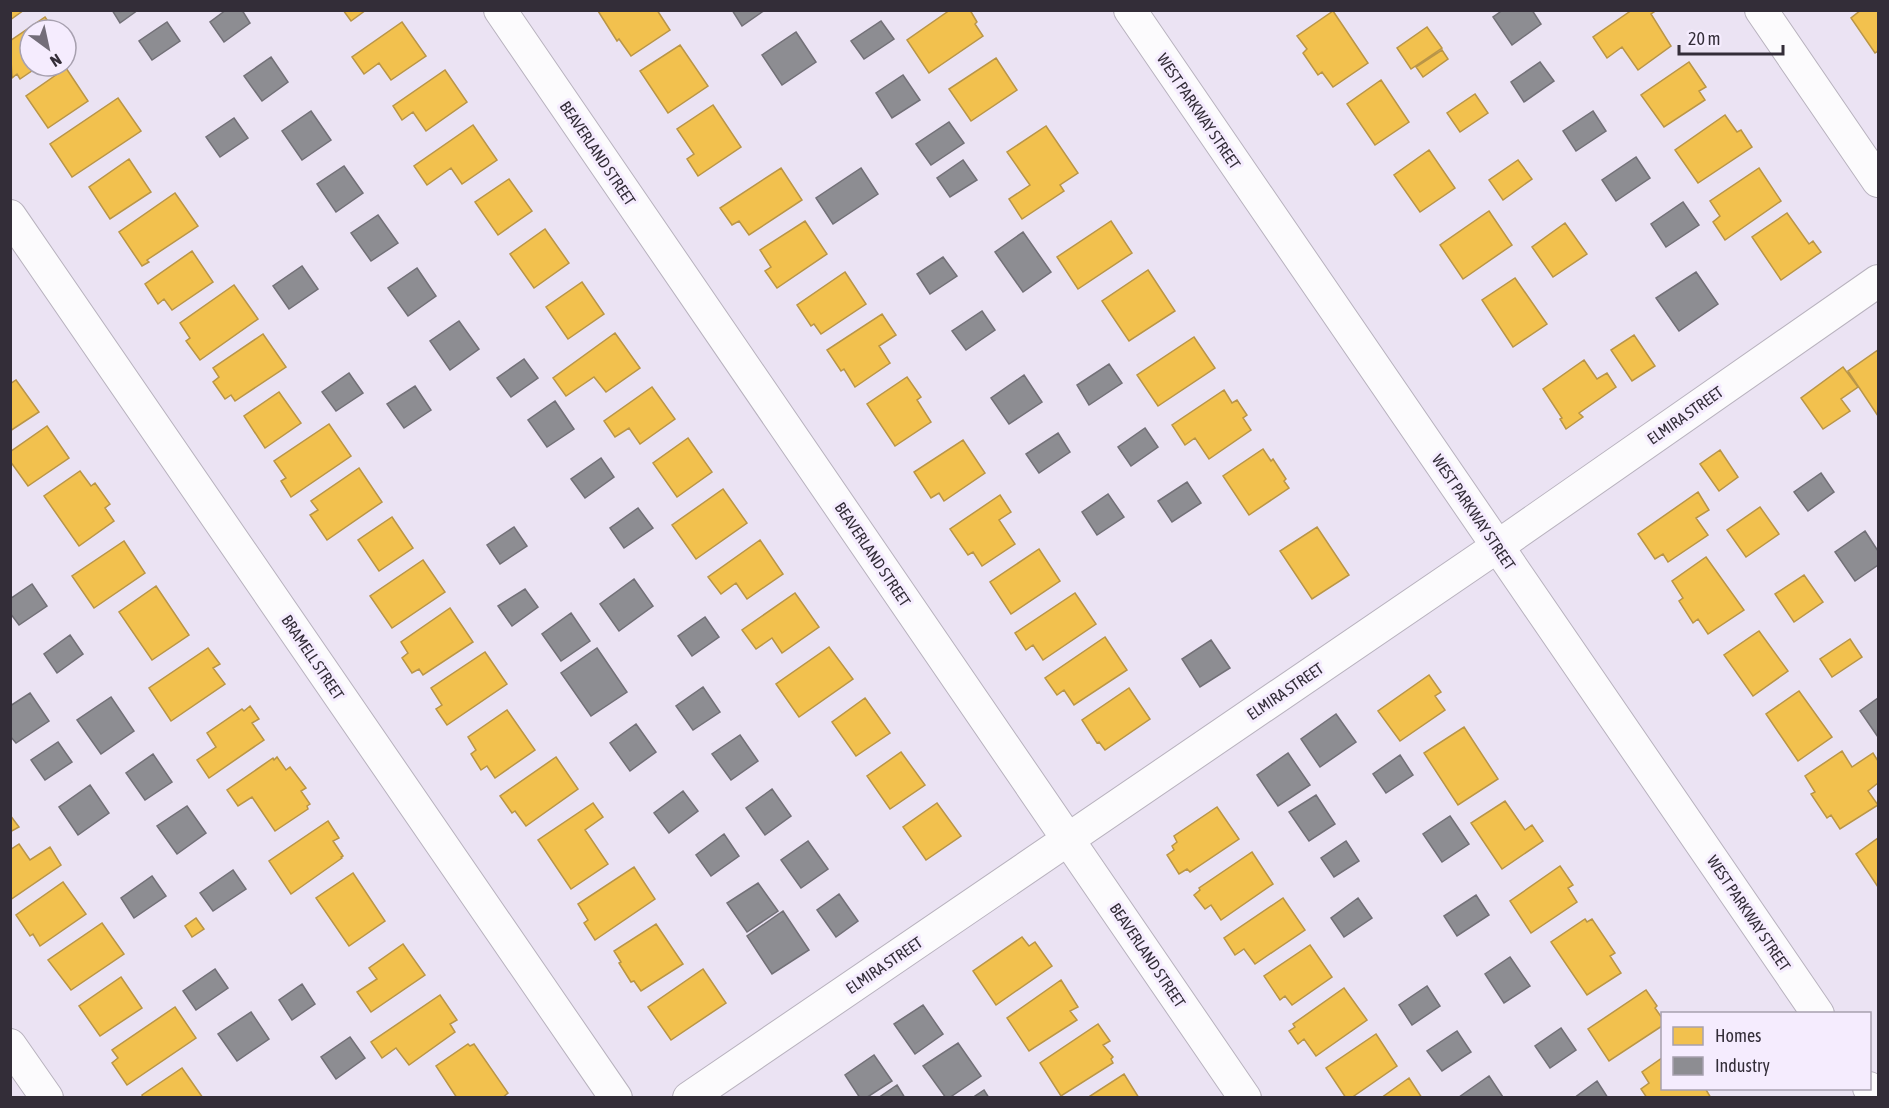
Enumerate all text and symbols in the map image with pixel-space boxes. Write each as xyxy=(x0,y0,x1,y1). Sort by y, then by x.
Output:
north arrow xyxy=(18,18,78,78)
scale bar xyxy=(1679,18,1782,56)
text: 20 m xyxy=(1688,28,1720,49)
text: N xyxy=(47,50,65,71)
street label: WEST PARKWAY STREET xyxy=(1154,50,1244,172)
street label: BEAVERLAND STREET xyxy=(557,98,639,208)
street label: ELMIRA STREET xyxy=(1644,382,1726,448)
street label: WEST PARKWAY STREET xyxy=(1429,451,1519,573)
street label: BEAVERLAND STREET xyxy=(832,499,914,609)
street label: BRAMELL STREET xyxy=(278,611,348,703)
street label: ELMIRA STREET xyxy=(1243,659,1327,723)
street label: WEST PARKWAY STREET xyxy=(1704,852,1794,974)
street label: BEAVERLAND STREET xyxy=(1107,900,1189,1010)
street label: ELMIRA STREET xyxy=(842,933,926,997)
legend xyxy=(1661,1012,1871,1090)
text: Homes xyxy=(1715,1025,1761,1046)
text: Industry xyxy=(1715,1055,1770,1076)

